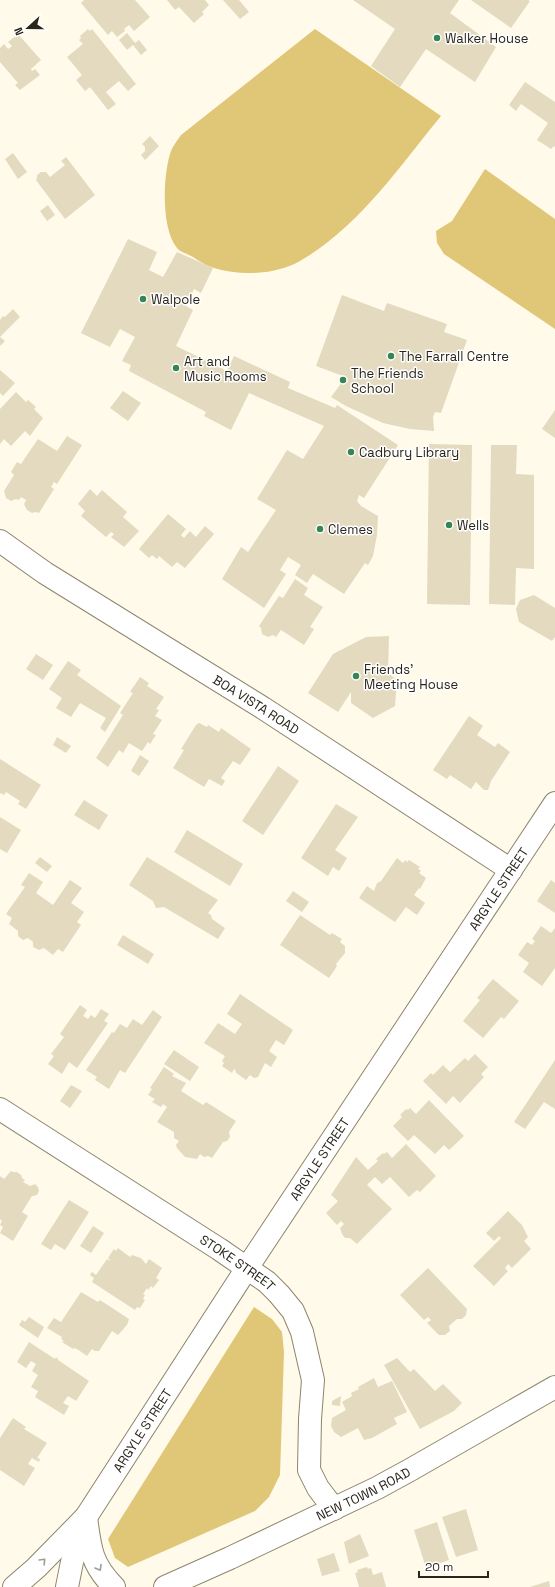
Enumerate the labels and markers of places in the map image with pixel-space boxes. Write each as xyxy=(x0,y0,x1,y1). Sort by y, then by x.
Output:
place label: Walker House xyxy=(445,30,529,47)
marker: Walker House xyxy=(432,33,442,43)
place label: Walpole xyxy=(151,291,200,308)
marker: Walpole xyxy=(138,294,148,304)
place label: The Farrall Centre xyxy=(399,348,509,365)
marker: The Farrall Centre xyxy=(386,351,396,361)
place label: Art and Music Rooms xyxy=(184,353,267,385)
marker: Art and Music Rooms xyxy=(171,363,181,373)
place label: The Friends School xyxy=(351,365,424,397)
marker: The Friends School xyxy=(338,375,348,385)
place label: Cadbury Library xyxy=(359,444,459,461)
marker: Cadbury Library xyxy=(346,447,356,457)
place label: Wells xyxy=(457,517,489,534)
marker: Wells xyxy=(444,520,454,530)
place label: Clemes xyxy=(328,521,373,538)
marker: Clemes xyxy=(315,524,325,534)
place label: Friends' Meeting House xyxy=(364,661,458,693)
marker: Friends' Meeting House xyxy=(351,671,361,681)

